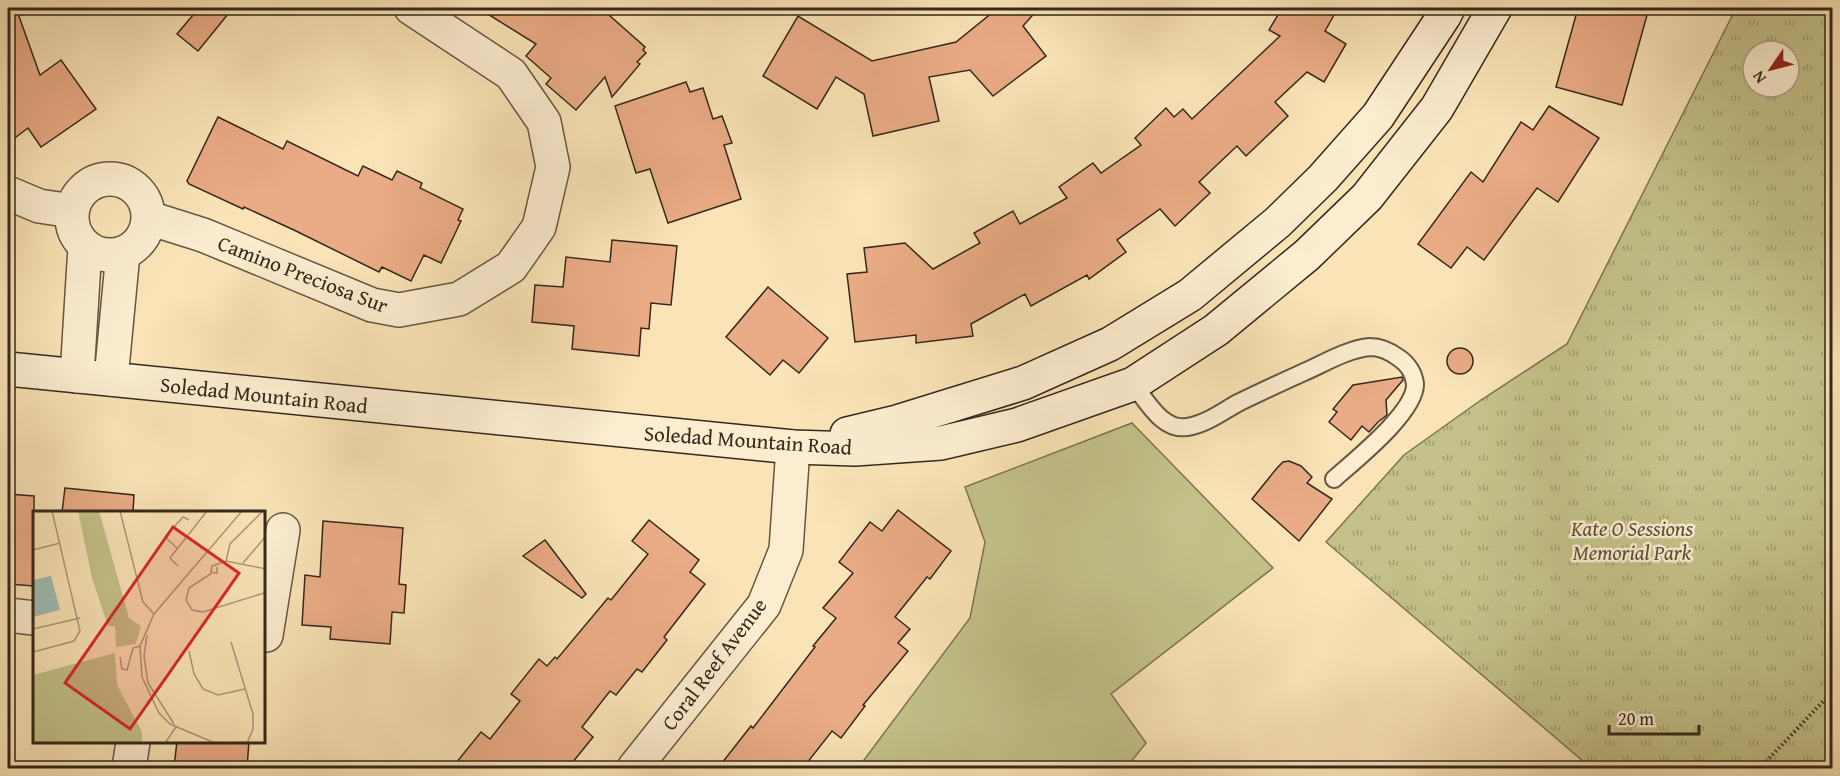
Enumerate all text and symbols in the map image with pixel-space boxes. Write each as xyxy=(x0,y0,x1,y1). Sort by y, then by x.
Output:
north arrow xyxy=(1741,39,1801,99)
text: N xyxy=(1746,66,1772,89)
street label: Camino Preciosa Sur xyxy=(213,227,393,321)
street label: Soledad Mountain Road xyxy=(159,369,370,421)
street label: Soledad Mountain Road xyxy=(643,417,854,463)
inset map xyxy=(33,511,266,743)
park label: Kate O Sessions Memorial Park xyxy=(1570,513,1693,568)
street label: Coral Reef Avenue xyxy=(654,591,774,737)
scale bar xyxy=(1609,698,1699,736)
text: 20 m xyxy=(1618,705,1654,732)

